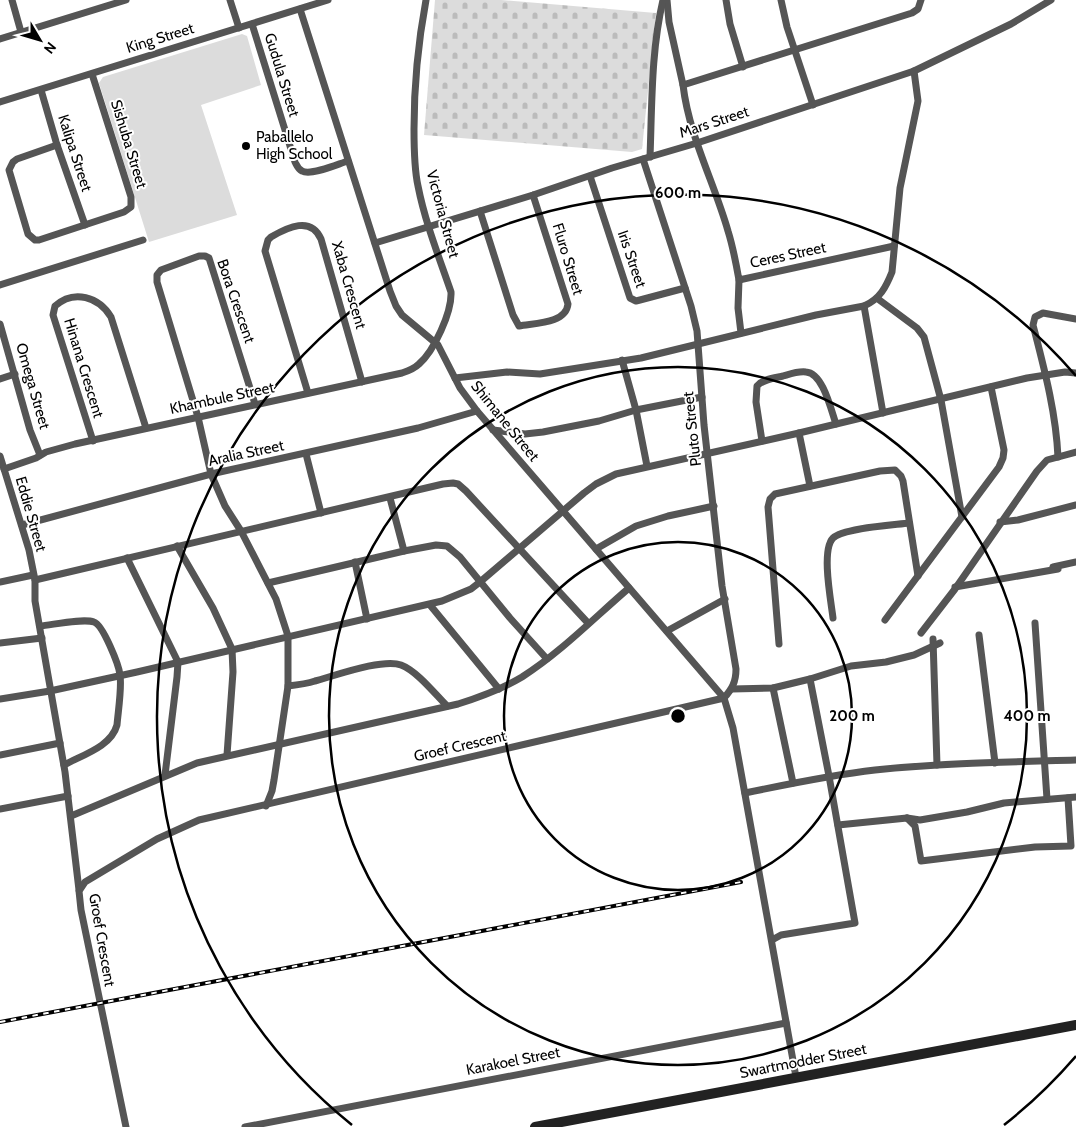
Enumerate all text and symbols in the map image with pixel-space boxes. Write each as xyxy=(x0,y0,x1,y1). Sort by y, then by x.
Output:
north arrow xyxy=(15,15,65,65)
street label: King Street xyxy=(124,19,196,57)
street label: Gudula Street xyxy=(261,31,303,119)
text: N xyxy=(40,39,60,57)
street label: Sishuba Street xyxy=(107,98,151,190)
street label: Mars Street xyxy=(677,102,751,142)
street label: Kalipa Street xyxy=(54,112,96,194)
place label: Paballelo High School xyxy=(256,128,333,163)
marker: Paballelo High School xyxy=(240,140,252,152)
street label: Victoria Street xyxy=(423,168,463,260)
text: 600 m xyxy=(655,184,701,202)
street label: Fluro Street xyxy=(549,221,587,297)
street label: Iris Street xyxy=(614,228,650,290)
street label: Ceres Street xyxy=(748,238,828,272)
street label: Xaba Crescent xyxy=(328,239,370,331)
street label: Bora Crescent xyxy=(213,257,259,345)
street label: Hinana Crescent xyxy=(60,316,108,420)
street label: Omega Street xyxy=(12,341,54,431)
street label: Shimane Street xyxy=(467,377,543,465)
street label: Khambule Street xyxy=(168,378,276,418)
street label: Pluto Street xyxy=(679,391,705,467)
street label: Aralia Street xyxy=(207,436,285,470)
street label: Eddie Street xyxy=(12,474,50,554)
centre of rings xyxy=(669,707,687,725)
text: 200 m xyxy=(829,707,875,725)
text: 400 m xyxy=(1004,707,1050,725)
street label: Groef Crescent xyxy=(412,727,508,765)
street label: Groef Crescent xyxy=(85,892,119,988)
street label: Swartmodder Street xyxy=(738,1040,868,1082)
street label: Karakoel Street xyxy=(465,1043,561,1079)

